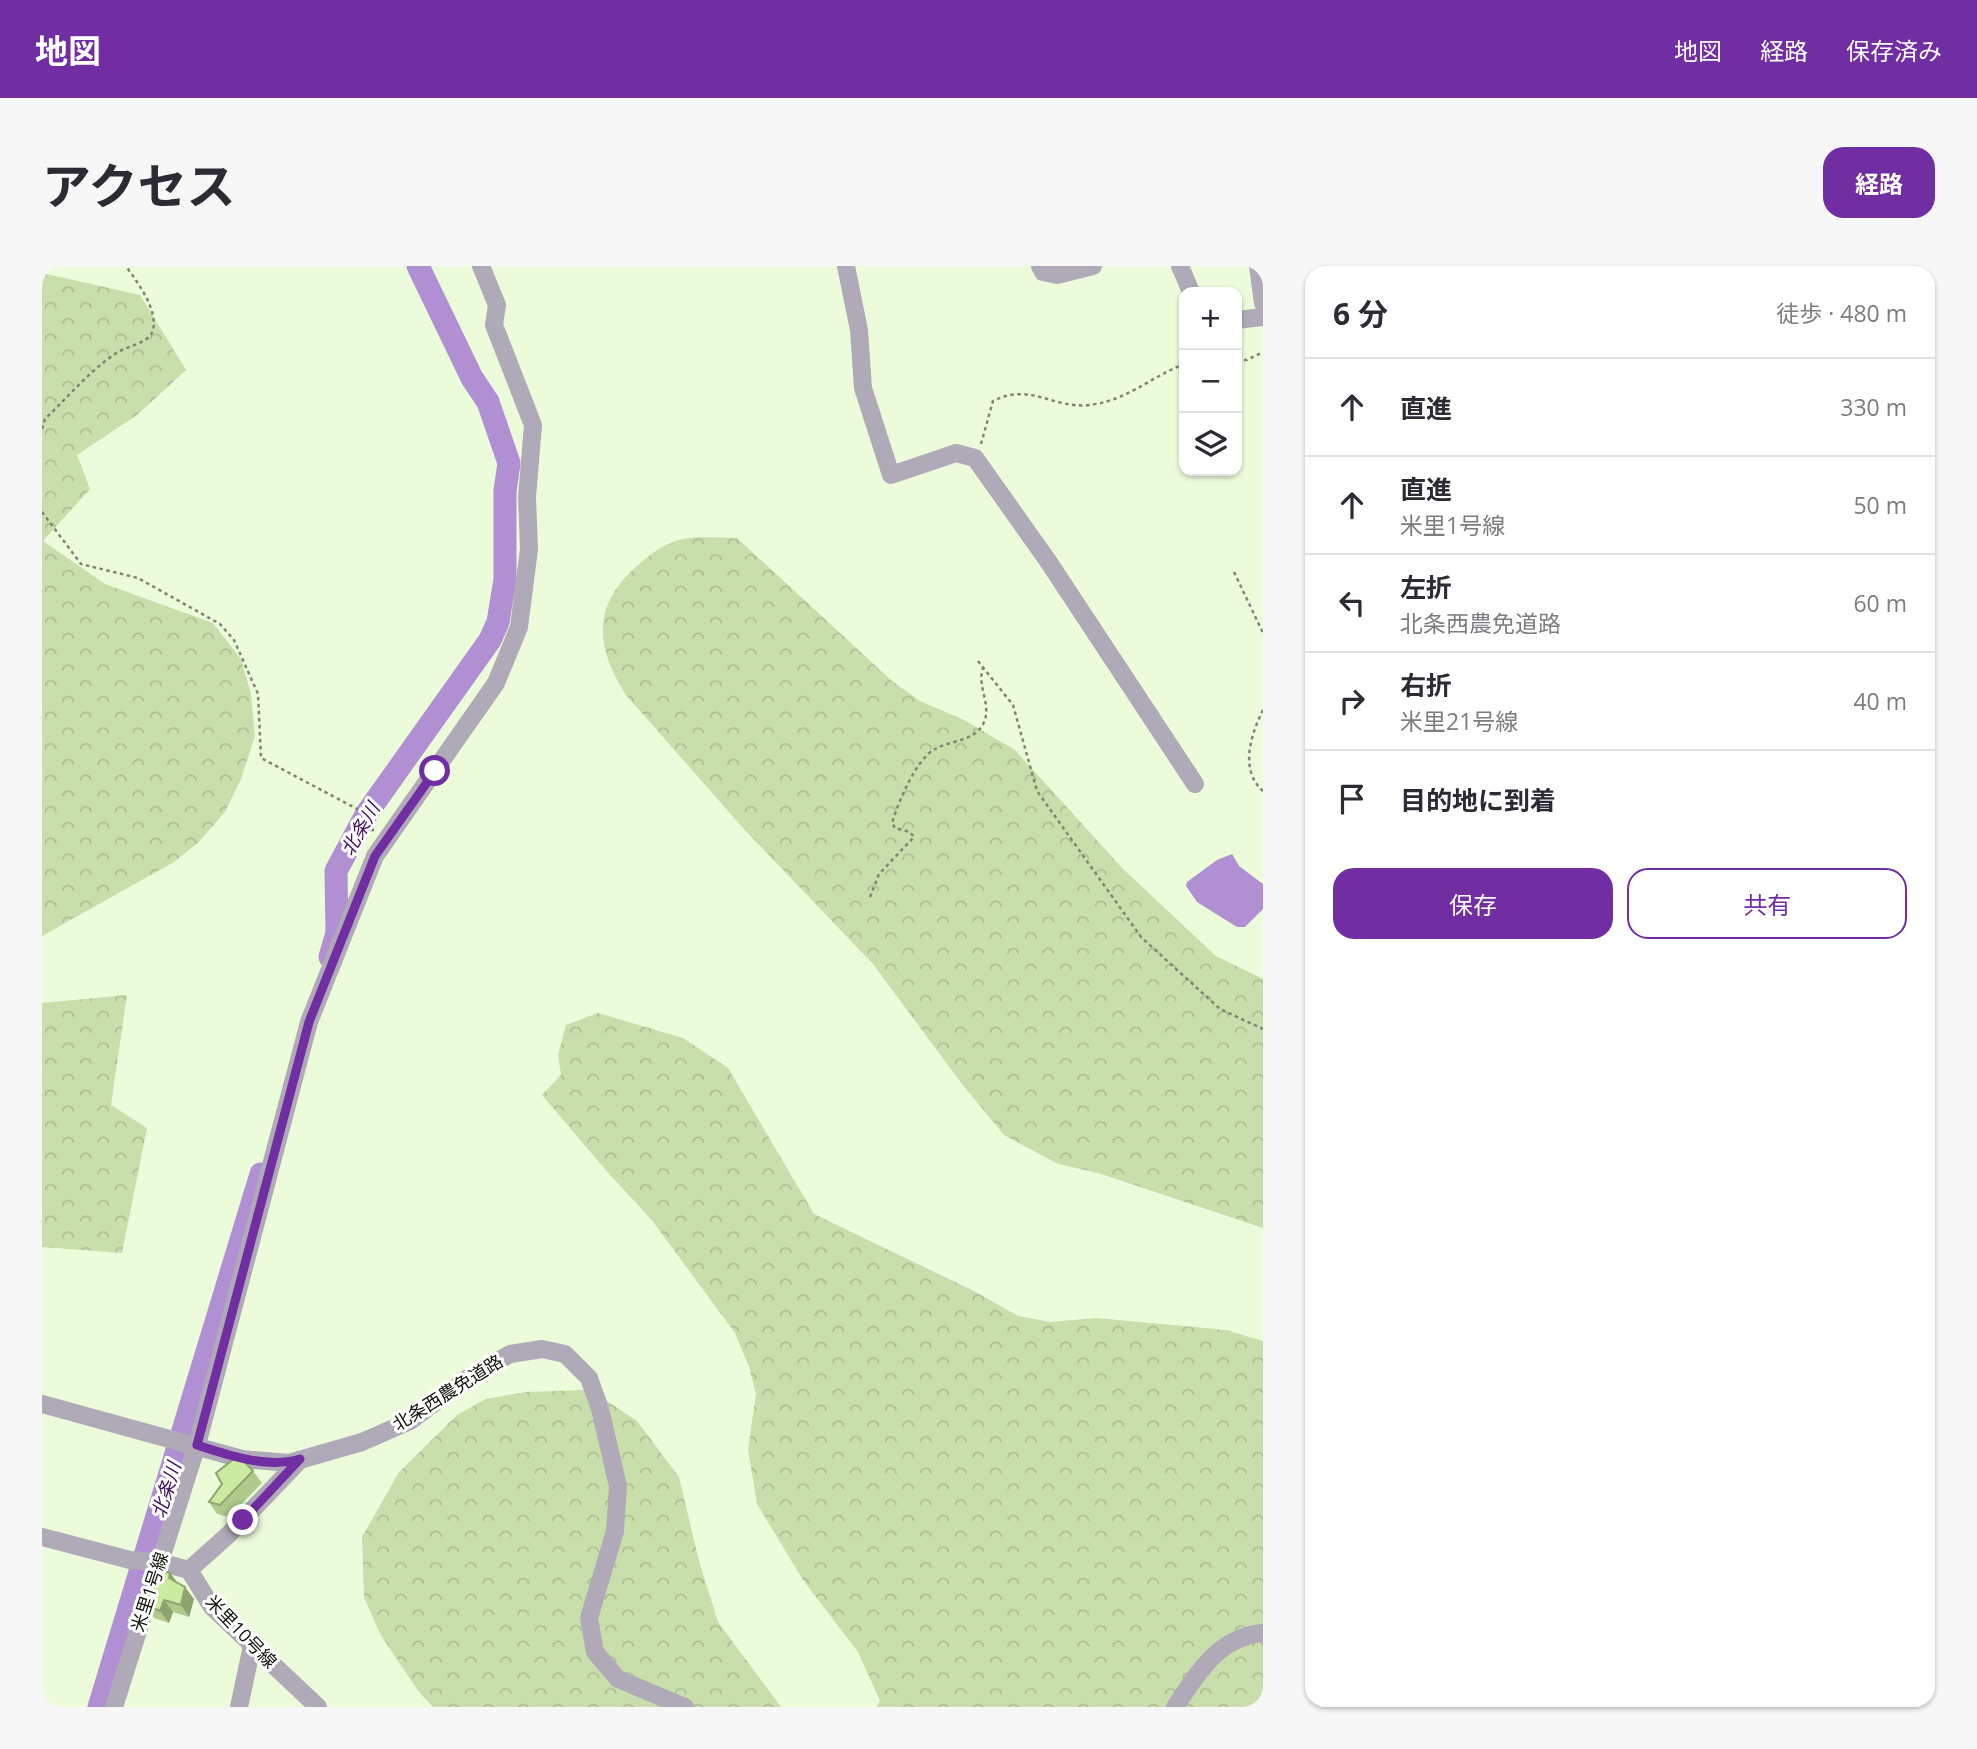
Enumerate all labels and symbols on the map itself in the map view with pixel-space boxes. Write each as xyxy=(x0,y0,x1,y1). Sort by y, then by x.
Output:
route start xyxy=(419,755,450,786)
water label: 北条川 xyxy=(334,796,387,860)
street label: 北条西農免道路 xyxy=(388,1349,507,1436)
water label: 北条川 xyxy=(145,1457,187,1521)
route end xyxy=(227,1504,258,1535)
street label: 米里1号線 xyxy=(125,1549,173,1635)
street label: 米里10号線 xyxy=(201,1590,283,1673)

